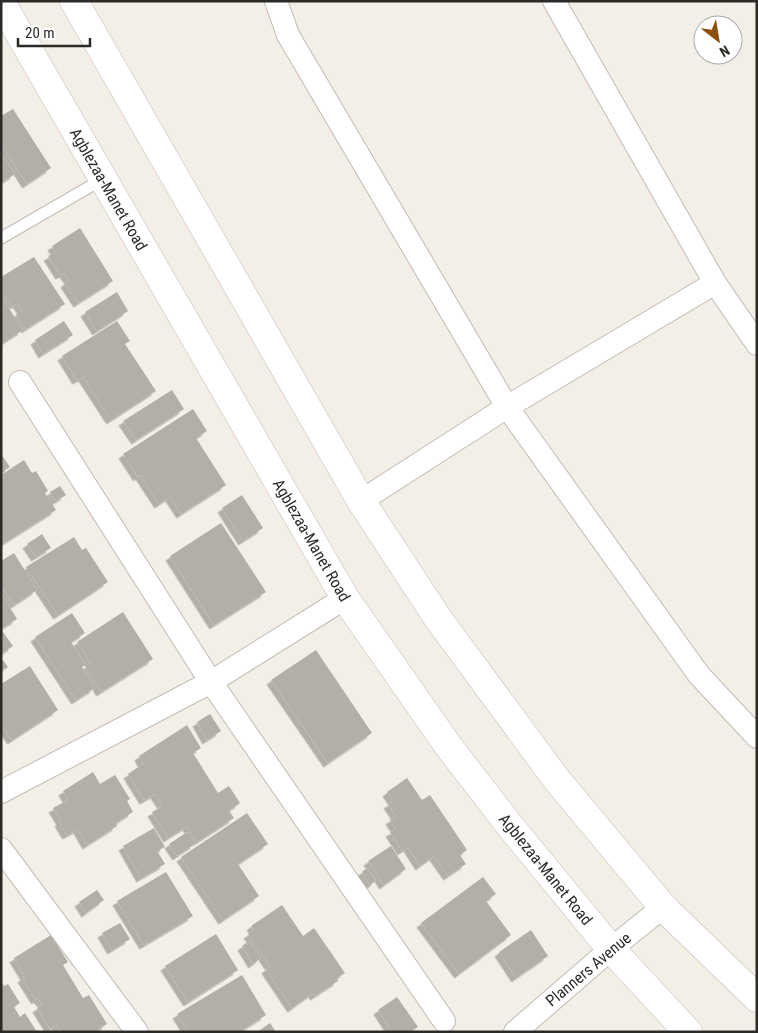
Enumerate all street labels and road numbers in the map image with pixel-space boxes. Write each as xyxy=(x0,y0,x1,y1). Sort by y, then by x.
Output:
street label: Agblezaa-Manet Road xyxy=(66,125,151,254)
street label: Agblezaa-Manet Road xyxy=(269,476,354,605)
street label: Agblezaa-Manet Road xyxy=(495,810,596,929)
street label: Planners Avenue xyxy=(542,928,635,1010)

